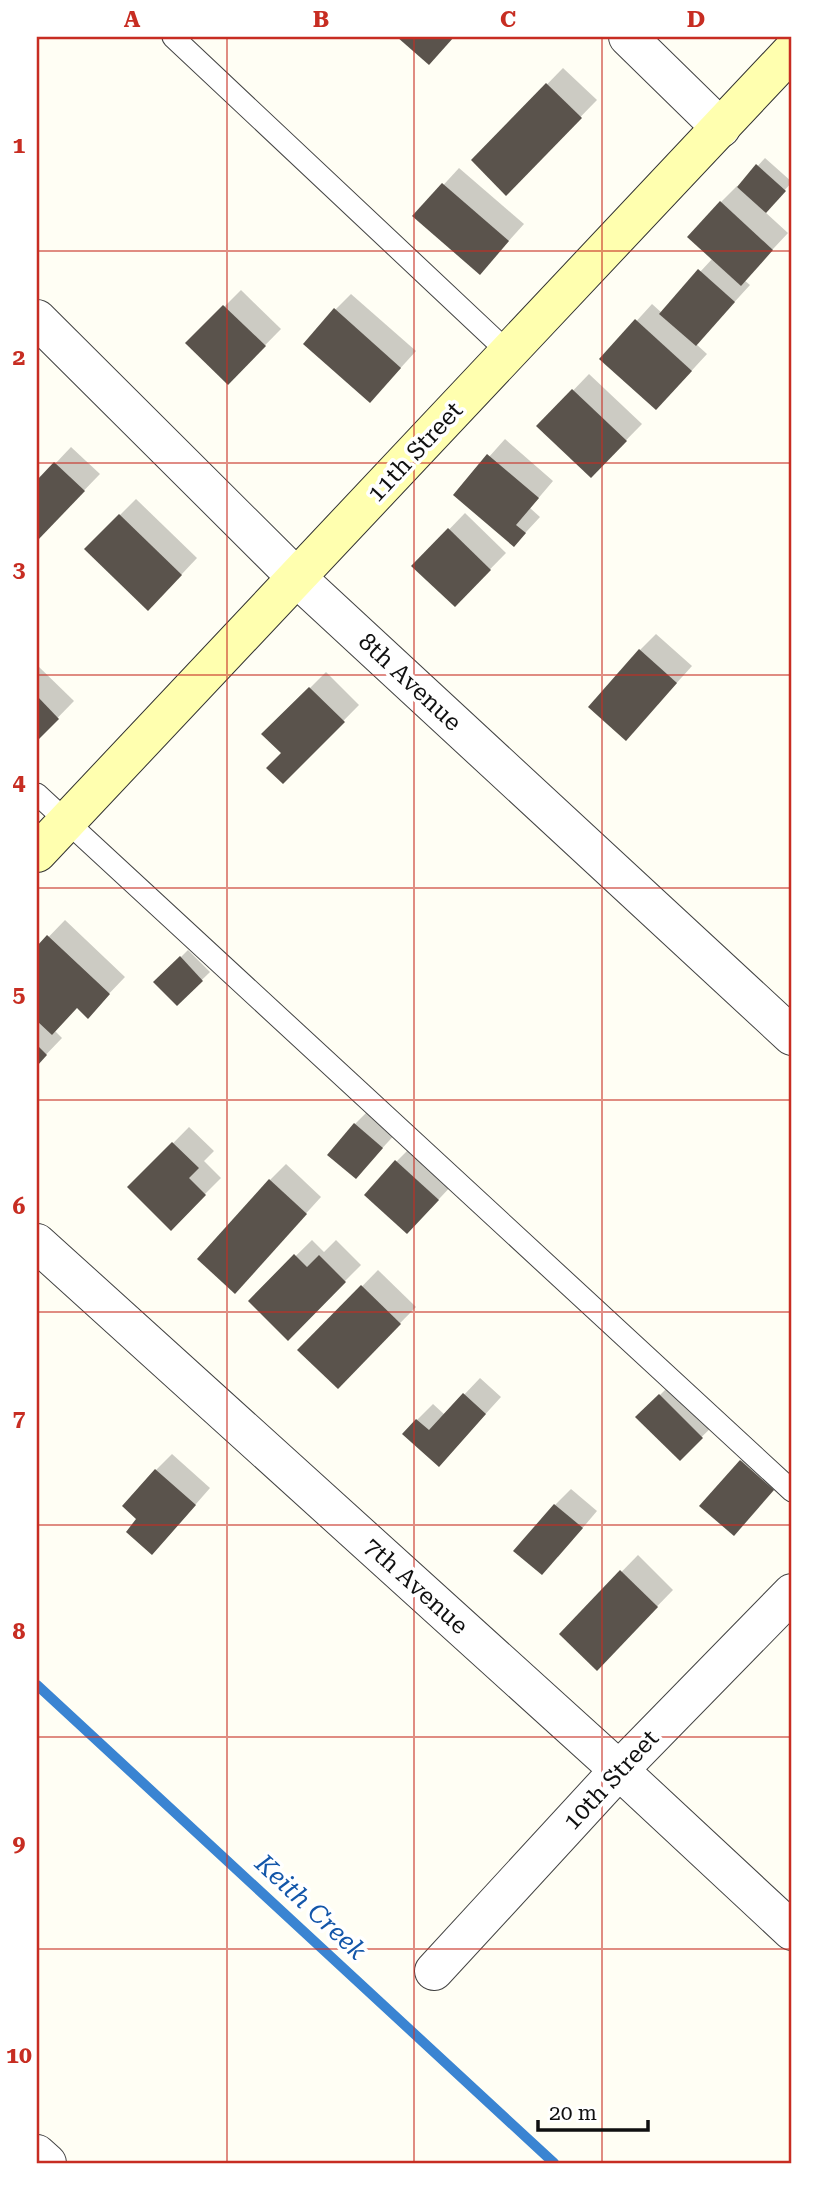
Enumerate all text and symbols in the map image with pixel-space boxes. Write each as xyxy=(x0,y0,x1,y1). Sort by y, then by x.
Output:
text: A xyxy=(124,6,141,33)
text: B xyxy=(313,6,329,33)
text: C xyxy=(500,6,516,33)
text: D xyxy=(687,6,705,33)
text: 1 xyxy=(13,132,26,159)
text: 2 xyxy=(13,344,25,371)
street label: 11th Street xyxy=(362,396,468,508)
text: 3 xyxy=(13,556,26,583)
street label: 8th Avenue xyxy=(353,627,467,737)
text: 4 xyxy=(13,769,26,796)
text: 5 xyxy=(13,981,26,1008)
text: 6 xyxy=(13,1193,26,1220)
text: 7 xyxy=(13,1405,26,1432)
street label: 7th Avenue xyxy=(358,1532,474,1640)
text: 8 xyxy=(13,1618,26,1645)
street label: 10th Street xyxy=(558,1724,664,1836)
text: 9 xyxy=(13,1830,26,1857)
water label: Keith Creek xyxy=(249,1848,373,1966)
text: 10 xyxy=(6,2042,32,2069)
scale bar xyxy=(538,2088,649,2132)
text: 20 m xyxy=(549,2101,597,2125)

